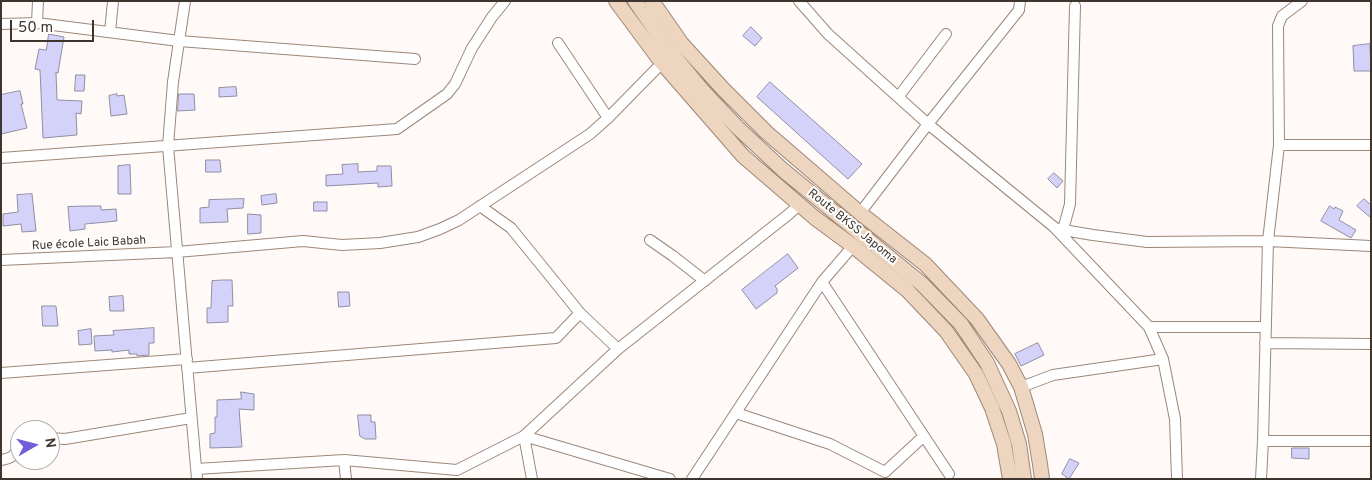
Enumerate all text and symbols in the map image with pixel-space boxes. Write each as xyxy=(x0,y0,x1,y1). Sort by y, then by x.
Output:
scale bar xyxy=(12,10,96,42)
text: 50 m xyxy=(18,19,53,38)
street label: Route BKSS Japoma xyxy=(805,187,899,267)
street label: Rue école Laic Babah xyxy=(31,234,147,254)
north arrow xyxy=(10,420,60,470)
text: N xyxy=(40,437,58,449)

